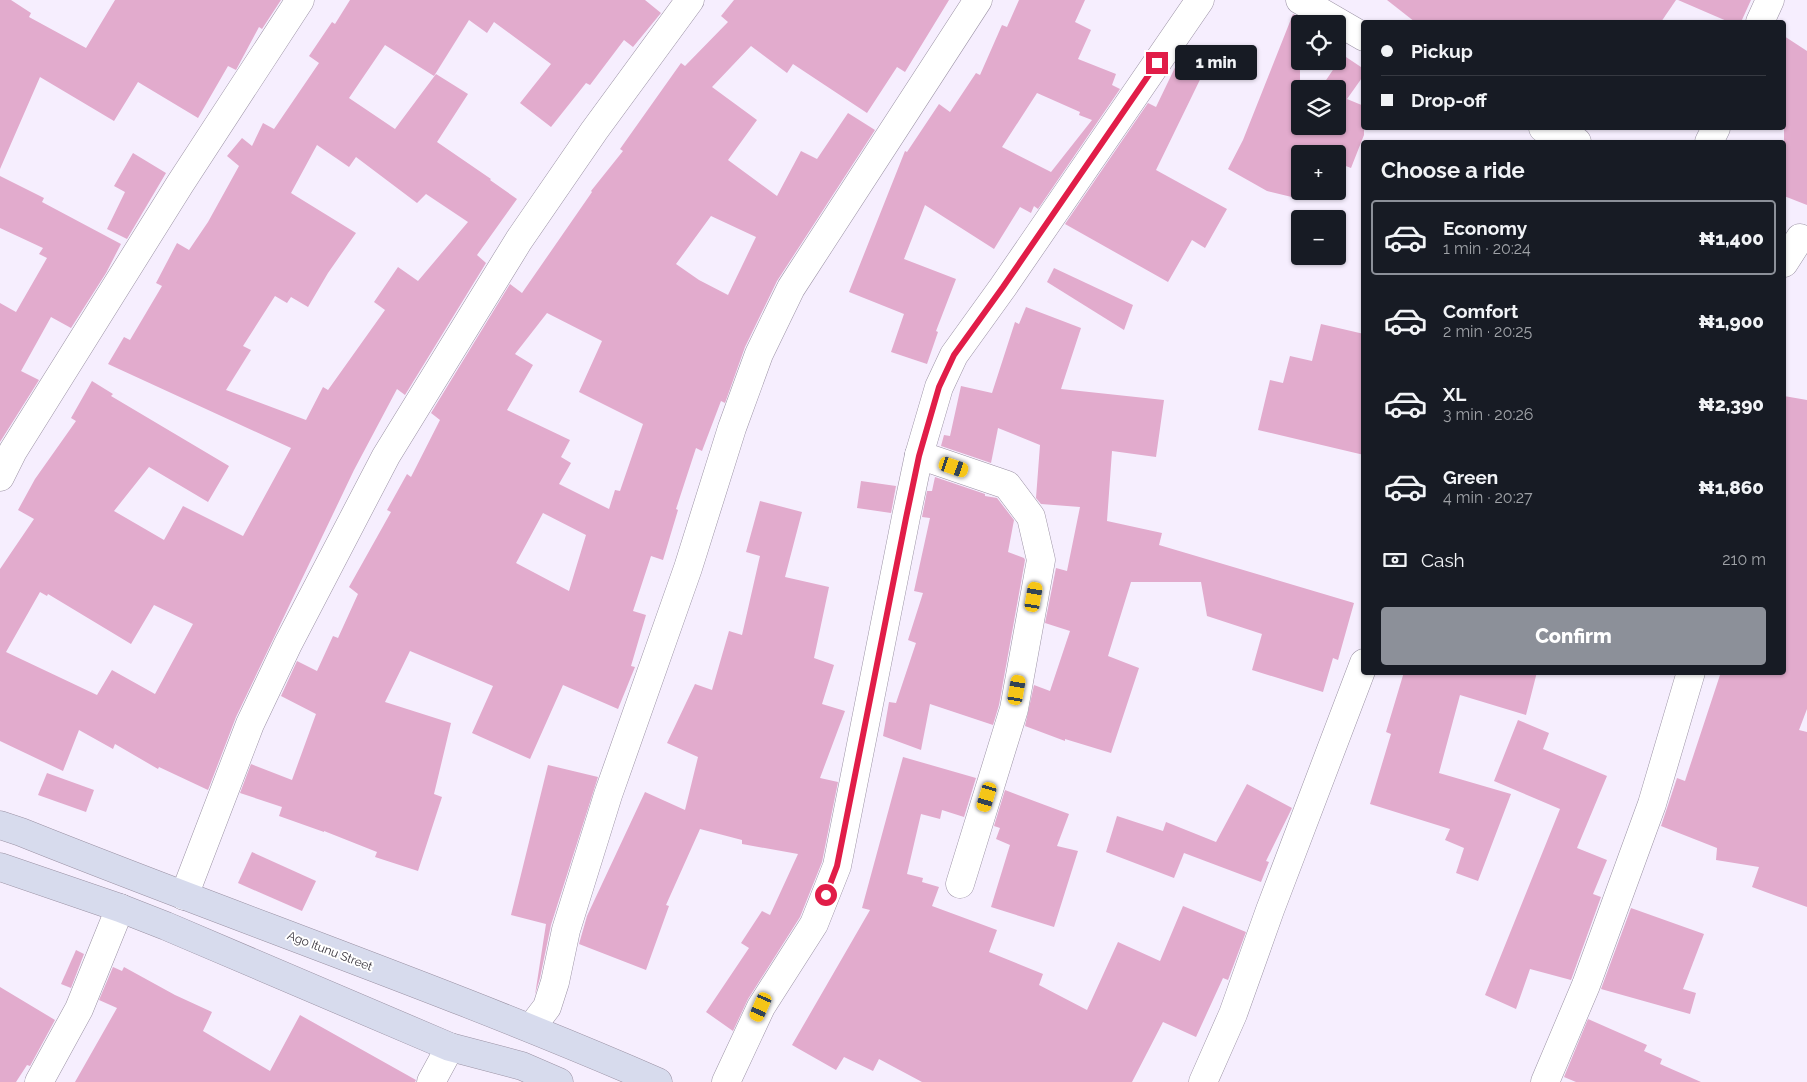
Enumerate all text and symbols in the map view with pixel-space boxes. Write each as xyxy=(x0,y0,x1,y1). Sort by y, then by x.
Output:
map controls xyxy=(1291,15,1346,265)
button: locate xyxy=(1291,15,1346,70)
text: Pickup xyxy=(1411,40,1473,62)
callout: 1 min xyxy=(1174,46,1257,80)
route end xyxy=(1146,52,1168,74)
text: 1 min xyxy=(1195,53,1237,72)
button: layers xyxy=(1291,80,1346,135)
text: Drop-off xyxy=(1411,89,1487,111)
button: + xyxy=(1291,145,1346,200)
text: Choose a ride xyxy=(1381,157,1525,183)
button: − xyxy=(1291,210,1346,265)
icon: car xyxy=(1383,215,1428,260)
text: Economy xyxy=(1443,217,1527,239)
text: ₦1,400 xyxy=(1699,227,1764,249)
text: 1 min · 20:24 xyxy=(1443,239,1531,258)
icon: car xyxy=(1383,298,1428,343)
text: Comfort xyxy=(1443,300,1518,322)
text: ₦1,900 xyxy=(1699,310,1764,332)
text: 2 min · 20:25 xyxy=(1443,322,1532,341)
icon: car xyxy=(1383,381,1428,426)
text: XL xyxy=(1443,383,1466,405)
text: ₦2,390 xyxy=(1698,393,1764,415)
text: 3 min · 20:26 xyxy=(1443,405,1533,424)
car xyxy=(937,455,970,479)
icon: car xyxy=(1383,464,1428,509)
text: Green xyxy=(1443,466,1498,488)
text: ₦1,860 xyxy=(1698,476,1764,498)
text: 4 min · 20:27 xyxy=(1443,488,1533,507)
icon: cash xyxy=(1381,546,1409,574)
text: Cash xyxy=(1421,549,1465,571)
text: 210 m xyxy=(1722,550,1766,569)
car xyxy=(1024,581,1043,613)
button: Confirm xyxy=(1381,607,1766,665)
car xyxy=(1007,674,1026,706)
car xyxy=(975,780,998,814)
route start xyxy=(815,884,837,906)
street label: Ago Itunu Street xyxy=(285,928,375,974)
car xyxy=(748,990,773,1024)

